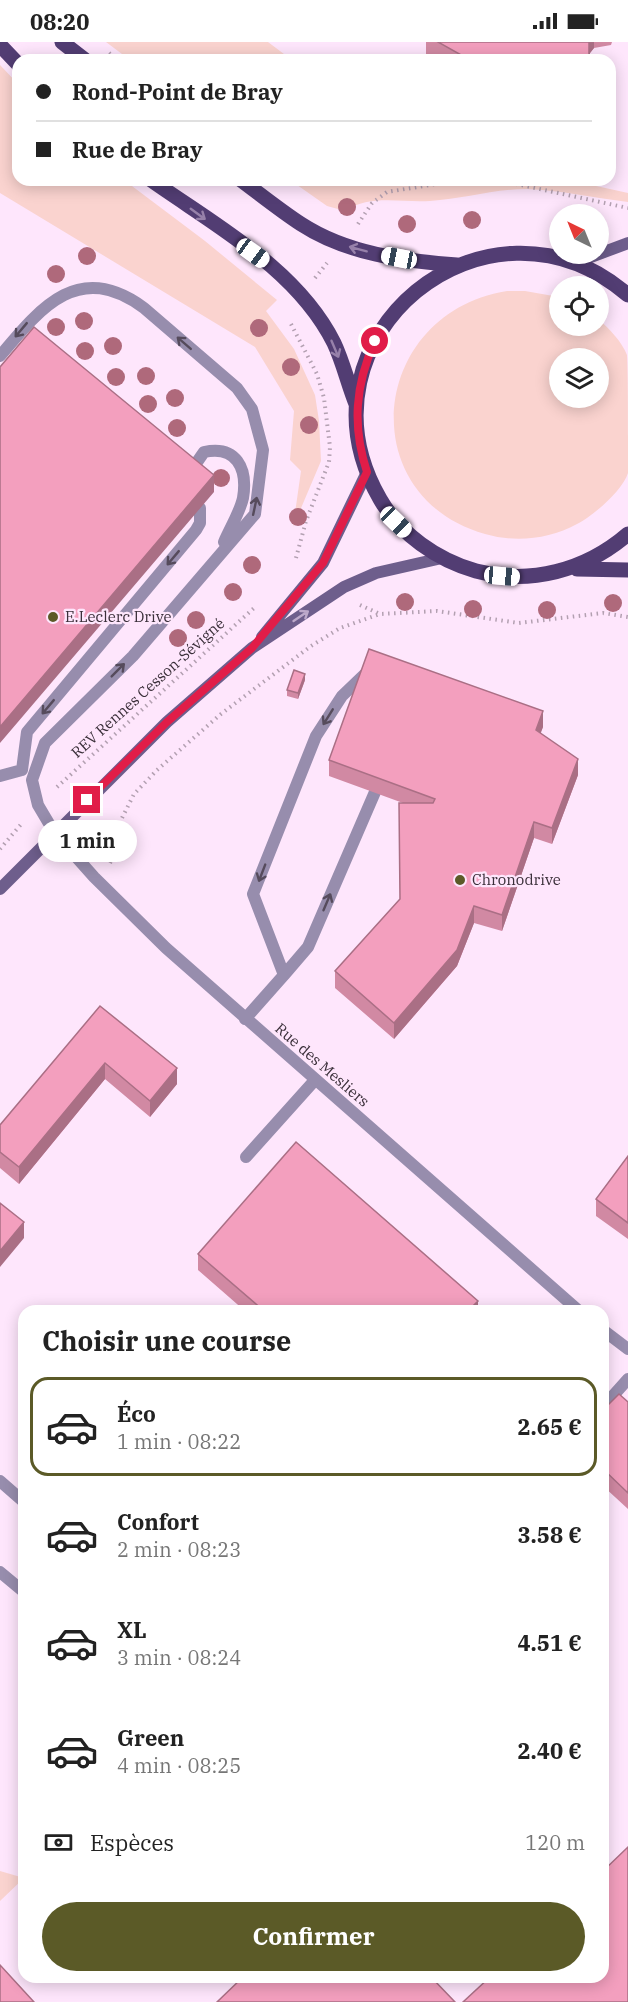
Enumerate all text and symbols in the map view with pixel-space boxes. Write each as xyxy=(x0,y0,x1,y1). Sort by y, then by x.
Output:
text: 08:20 xyxy=(30,7,89,36)
text: Rond-Point de Bray xyxy=(72,77,283,106)
text: Rue de Bray xyxy=(72,135,202,164)
north arrow xyxy=(549,204,609,264)
map controls xyxy=(549,204,609,408)
one-way arrow xyxy=(190,208,206,220)
car xyxy=(233,235,273,271)
one-way arrow xyxy=(349,242,368,254)
car xyxy=(380,246,418,270)
button: locate xyxy=(549,276,609,336)
one-way arrow xyxy=(15,322,28,338)
route start xyxy=(361,327,388,354)
one-way arrow xyxy=(176,336,192,349)
one-way arrow xyxy=(330,339,341,357)
button: layers xyxy=(549,348,609,408)
one-way arrow xyxy=(250,497,261,516)
car xyxy=(377,503,415,541)
one-way arrow xyxy=(167,549,180,565)
car xyxy=(483,565,521,587)
place label: E.Leclerc Drive xyxy=(65,607,172,626)
one-way arrow xyxy=(292,609,309,621)
marker: E.Leclerc Drive xyxy=(46,610,60,624)
street label: REV Rennes Cesson-Sévigné xyxy=(67,614,228,762)
one-way arrow xyxy=(111,662,126,677)
one-way arrow xyxy=(41,699,55,714)
one-way arrow xyxy=(322,708,334,725)
route end xyxy=(73,786,100,813)
callout: 1 min xyxy=(38,821,136,863)
text: 1 min xyxy=(60,827,116,854)
one-way arrow xyxy=(256,863,267,881)
place label: Chronodrive xyxy=(472,870,561,889)
marker: Chronodrive xyxy=(453,873,467,887)
one-way arrow xyxy=(322,893,333,912)
street label: Rue des Mesliers xyxy=(271,1019,373,1111)
text: Choisir une course xyxy=(42,1323,291,1358)
text: Éco xyxy=(117,1399,156,1428)
icon: car xyxy=(45,1400,99,1454)
text: 2.65 € xyxy=(517,1412,582,1441)
text: 1 min · 08:22 xyxy=(117,1428,241,1455)
text: Confort xyxy=(117,1507,199,1536)
icon: car xyxy=(45,1508,99,1562)
text: 3.58 € xyxy=(517,1520,582,1549)
text: 2 min · 08:23 xyxy=(117,1536,241,1563)
text: XL xyxy=(117,1615,147,1644)
icon: car xyxy=(45,1616,99,1670)
text: 4.51 € xyxy=(517,1628,582,1657)
text: 3 min · 08:24 xyxy=(117,1644,241,1671)
text: Green xyxy=(117,1723,184,1752)
icon: car xyxy=(45,1724,99,1778)
text: 2.40 € xyxy=(517,1736,582,1765)
text: 4 min · 08:25 xyxy=(117,1752,241,1779)
icon: cash xyxy=(42,1826,75,1859)
text: Espèces xyxy=(90,1828,174,1857)
text: 120 m xyxy=(525,1829,585,1856)
button: Confirmer xyxy=(42,1902,585,1971)

